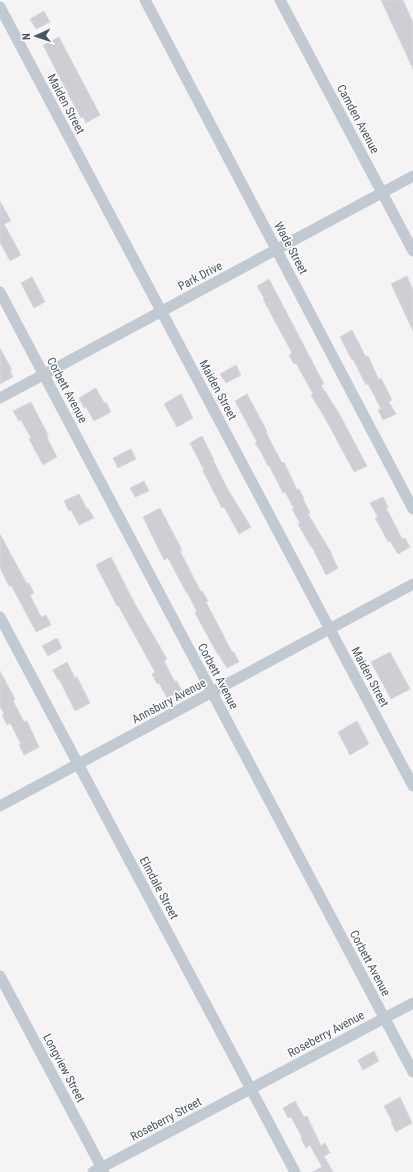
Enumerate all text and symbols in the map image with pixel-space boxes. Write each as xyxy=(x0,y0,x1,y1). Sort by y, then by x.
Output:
north arrow xyxy=(16,16,56,56)
text: N xyxy=(20,33,33,40)
street label: Maiden Street xyxy=(44,72,88,137)
street label: Camden Avenue xyxy=(334,82,382,156)
street label: Wade Street xyxy=(271,219,311,277)
street label: Park Drive xyxy=(175,258,225,293)
street label: Corbett Avenue xyxy=(44,355,90,426)
street label: Maiden Street xyxy=(196,358,240,423)
street label: Corbett Avenue xyxy=(195,641,241,712)
street label: Maiden Street xyxy=(348,645,392,710)
street label: Annsbury Avenue xyxy=(130,675,209,726)
street label: Elmdale Street xyxy=(137,854,182,922)
street label: Corbett Avenue xyxy=(347,928,393,999)
street label: Roseberry Avenue xyxy=(285,1008,367,1060)
street label: Longview Street xyxy=(40,1031,88,1105)
street label: Roseberry Street xyxy=(128,1094,204,1144)

